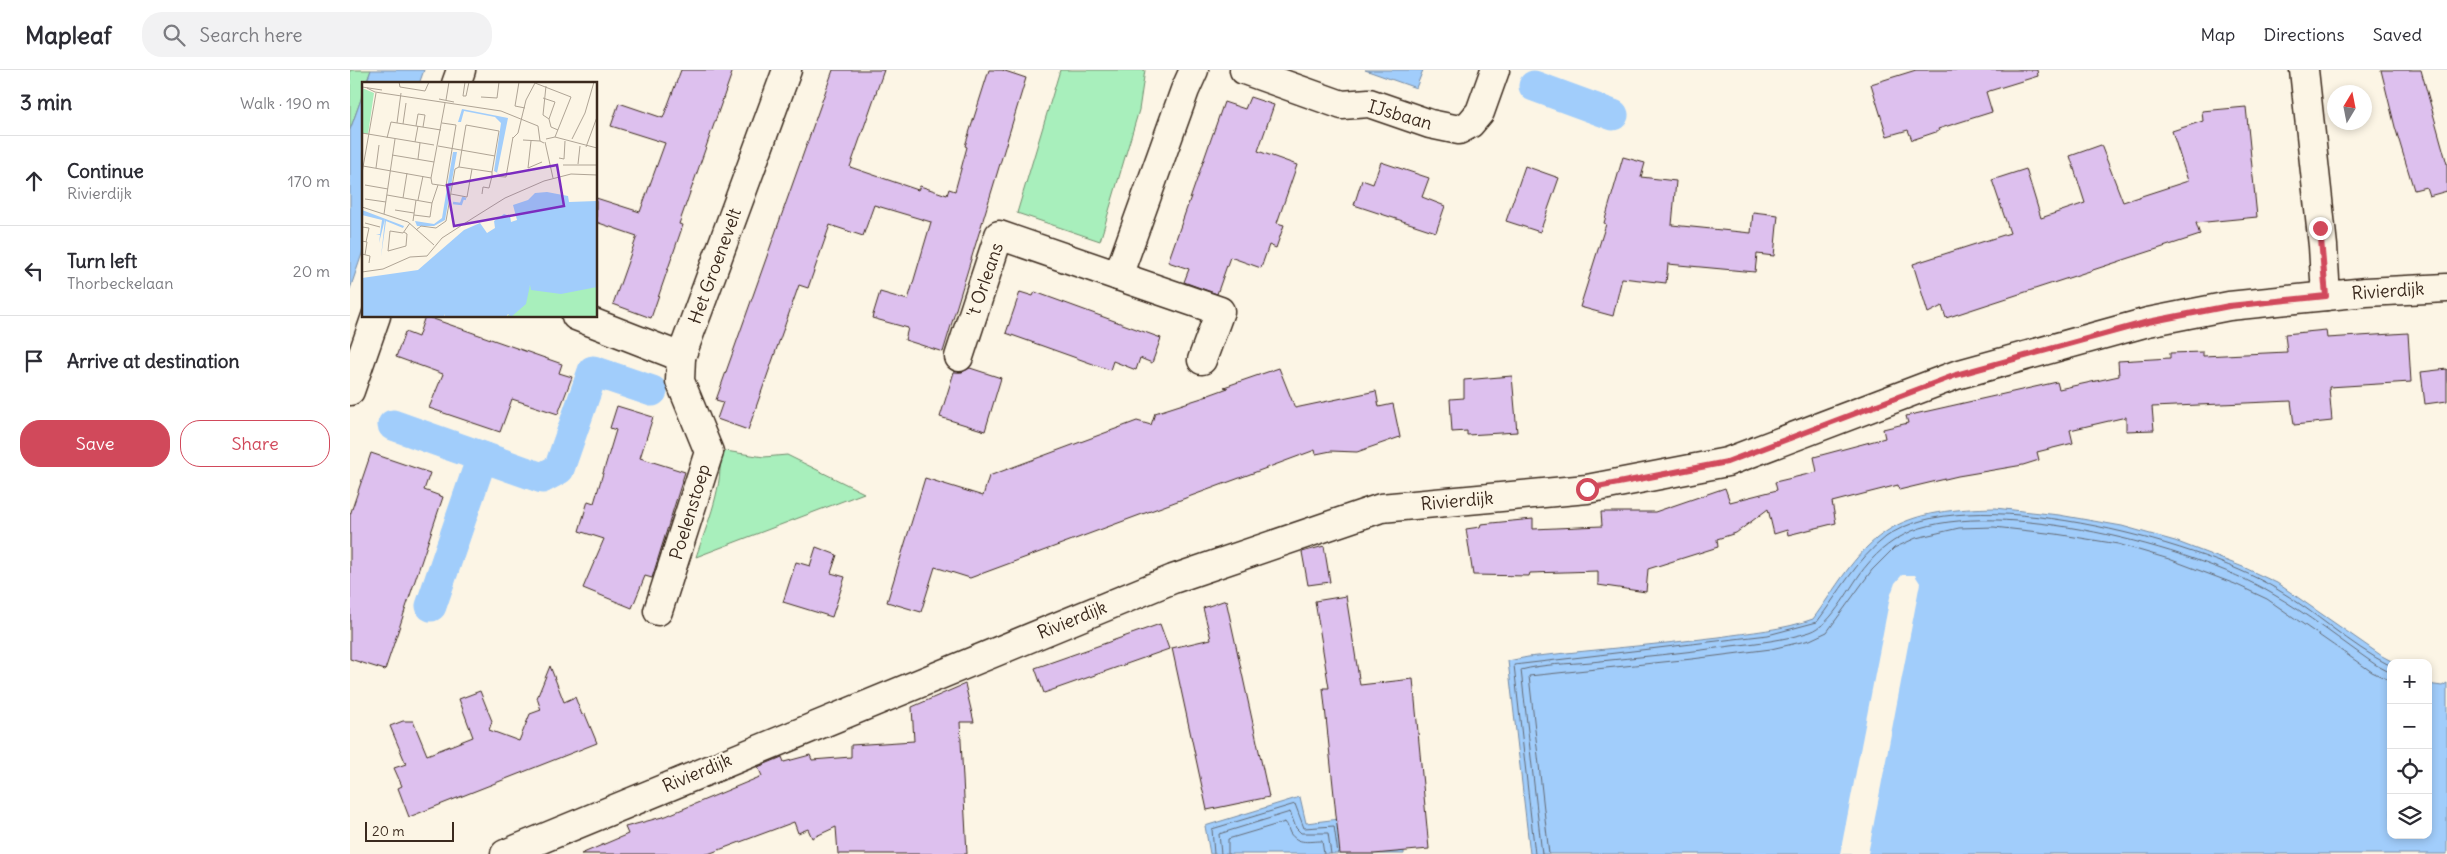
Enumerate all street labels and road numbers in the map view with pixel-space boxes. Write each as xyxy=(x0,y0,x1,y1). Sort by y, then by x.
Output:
street label: IJsbaan xyxy=(1365,94,1435,135)
street label: Het Groenevelt xyxy=(683,205,746,327)
street label: 't Orleans xyxy=(961,239,1008,320)
street label: Rivierdijk xyxy=(2351,276,2425,305)
street label: Poelenstoep xyxy=(664,461,715,562)
street label: Rivierdijk xyxy=(1420,486,1494,515)
street label: Rivierdijk xyxy=(1034,595,1110,644)
street label: Rivierdijk xyxy=(659,748,735,797)

